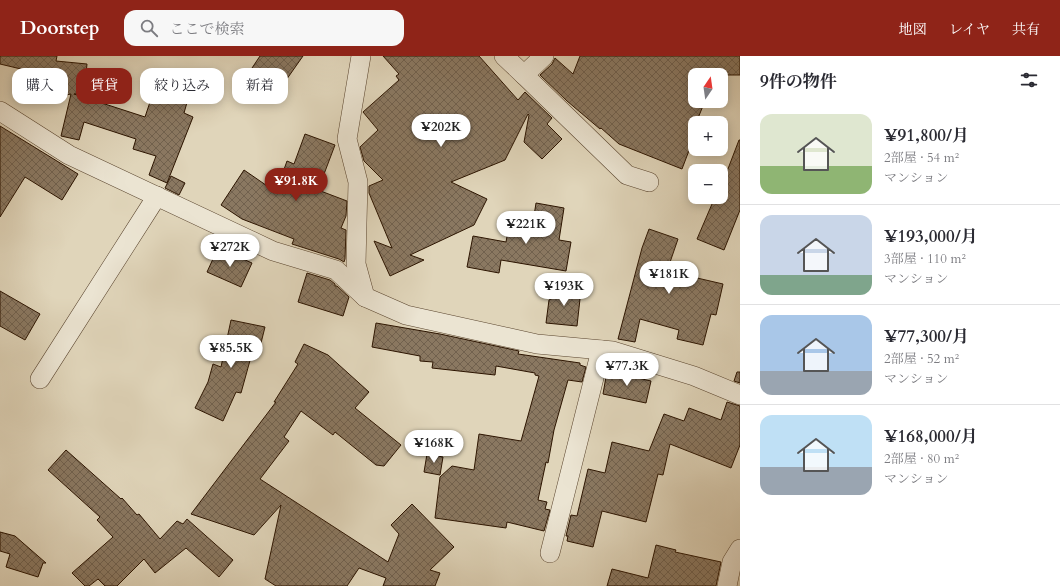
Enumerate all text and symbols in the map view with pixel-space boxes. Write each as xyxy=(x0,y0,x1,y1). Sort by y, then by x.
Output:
search box xyxy=(124,10,404,46)
text: Doorstep xyxy=(20,15,100,41)
icon: search xyxy=(138,17,160,39)
text: ここで検索 xyxy=(170,19,245,39)
text: 地図 xyxy=(899,20,927,39)
text: レイヤ xyxy=(949,20,990,39)
text: 共有 xyxy=(1012,20,1040,39)
chip: 購入 xyxy=(12,68,68,104)
chip: 賃貸 xyxy=(76,68,132,104)
chip: 絞り込み xyxy=(140,68,224,104)
chip: 新着 xyxy=(232,68,288,104)
north arrow xyxy=(688,68,728,108)
map controls xyxy=(688,68,728,204)
icon: filters xyxy=(1018,69,1040,91)
text: 9件の物件 xyxy=(760,70,837,93)
pin: ¥202K xyxy=(413,114,469,148)
button: + xyxy=(688,116,728,156)
text: ¥202K xyxy=(421,118,461,136)
text: ¥91,800/月 xyxy=(884,124,969,147)
icon: home xyxy=(792,130,840,178)
text: 2部屋 · 54 m² xyxy=(884,149,959,167)
button: − xyxy=(688,164,728,204)
pin: ¥91.8K xyxy=(263,168,329,202)
text: マンション xyxy=(884,169,948,187)
text: ¥91.8K xyxy=(274,172,318,190)
pin: ¥221K xyxy=(498,211,554,245)
text: ¥221K xyxy=(506,215,546,233)
text: ¥193,000/月 xyxy=(884,225,978,248)
icon: home xyxy=(792,231,840,279)
pin: ¥272K xyxy=(202,234,258,268)
text: ¥272K xyxy=(210,238,250,256)
text: 3部屋 · 110 m² xyxy=(884,250,966,268)
pin: ¥181K xyxy=(641,261,697,295)
text: ¥181K xyxy=(649,265,689,283)
text: マンション xyxy=(884,270,948,288)
pin: ¥193K xyxy=(536,273,592,307)
text: ¥193K xyxy=(544,277,584,295)
text: ¥77,300/月 xyxy=(884,325,969,348)
icon: home xyxy=(792,331,840,379)
pin: ¥85.5K xyxy=(198,335,264,369)
text: ¥85.5K xyxy=(209,339,253,357)
text: 2部屋 · 52 m² xyxy=(884,350,959,368)
pin: ¥77.3K xyxy=(594,353,660,387)
text: ¥77.3K xyxy=(605,357,649,375)
text: マンション xyxy=(884,370,948,388)
text: ¥168,000/月 xyxy=(884,425,978,448)
pin: ¥168K xyxy=(406,430,462,464)
icon: home xyxy=(792,431,840,479)
text: ¥168K xyxy=(414,434,454,452)
text: 2部屋 · 80 m² xyxy=(884,450,959,468)
text: マンション xyxy=(884,470,948,488)

